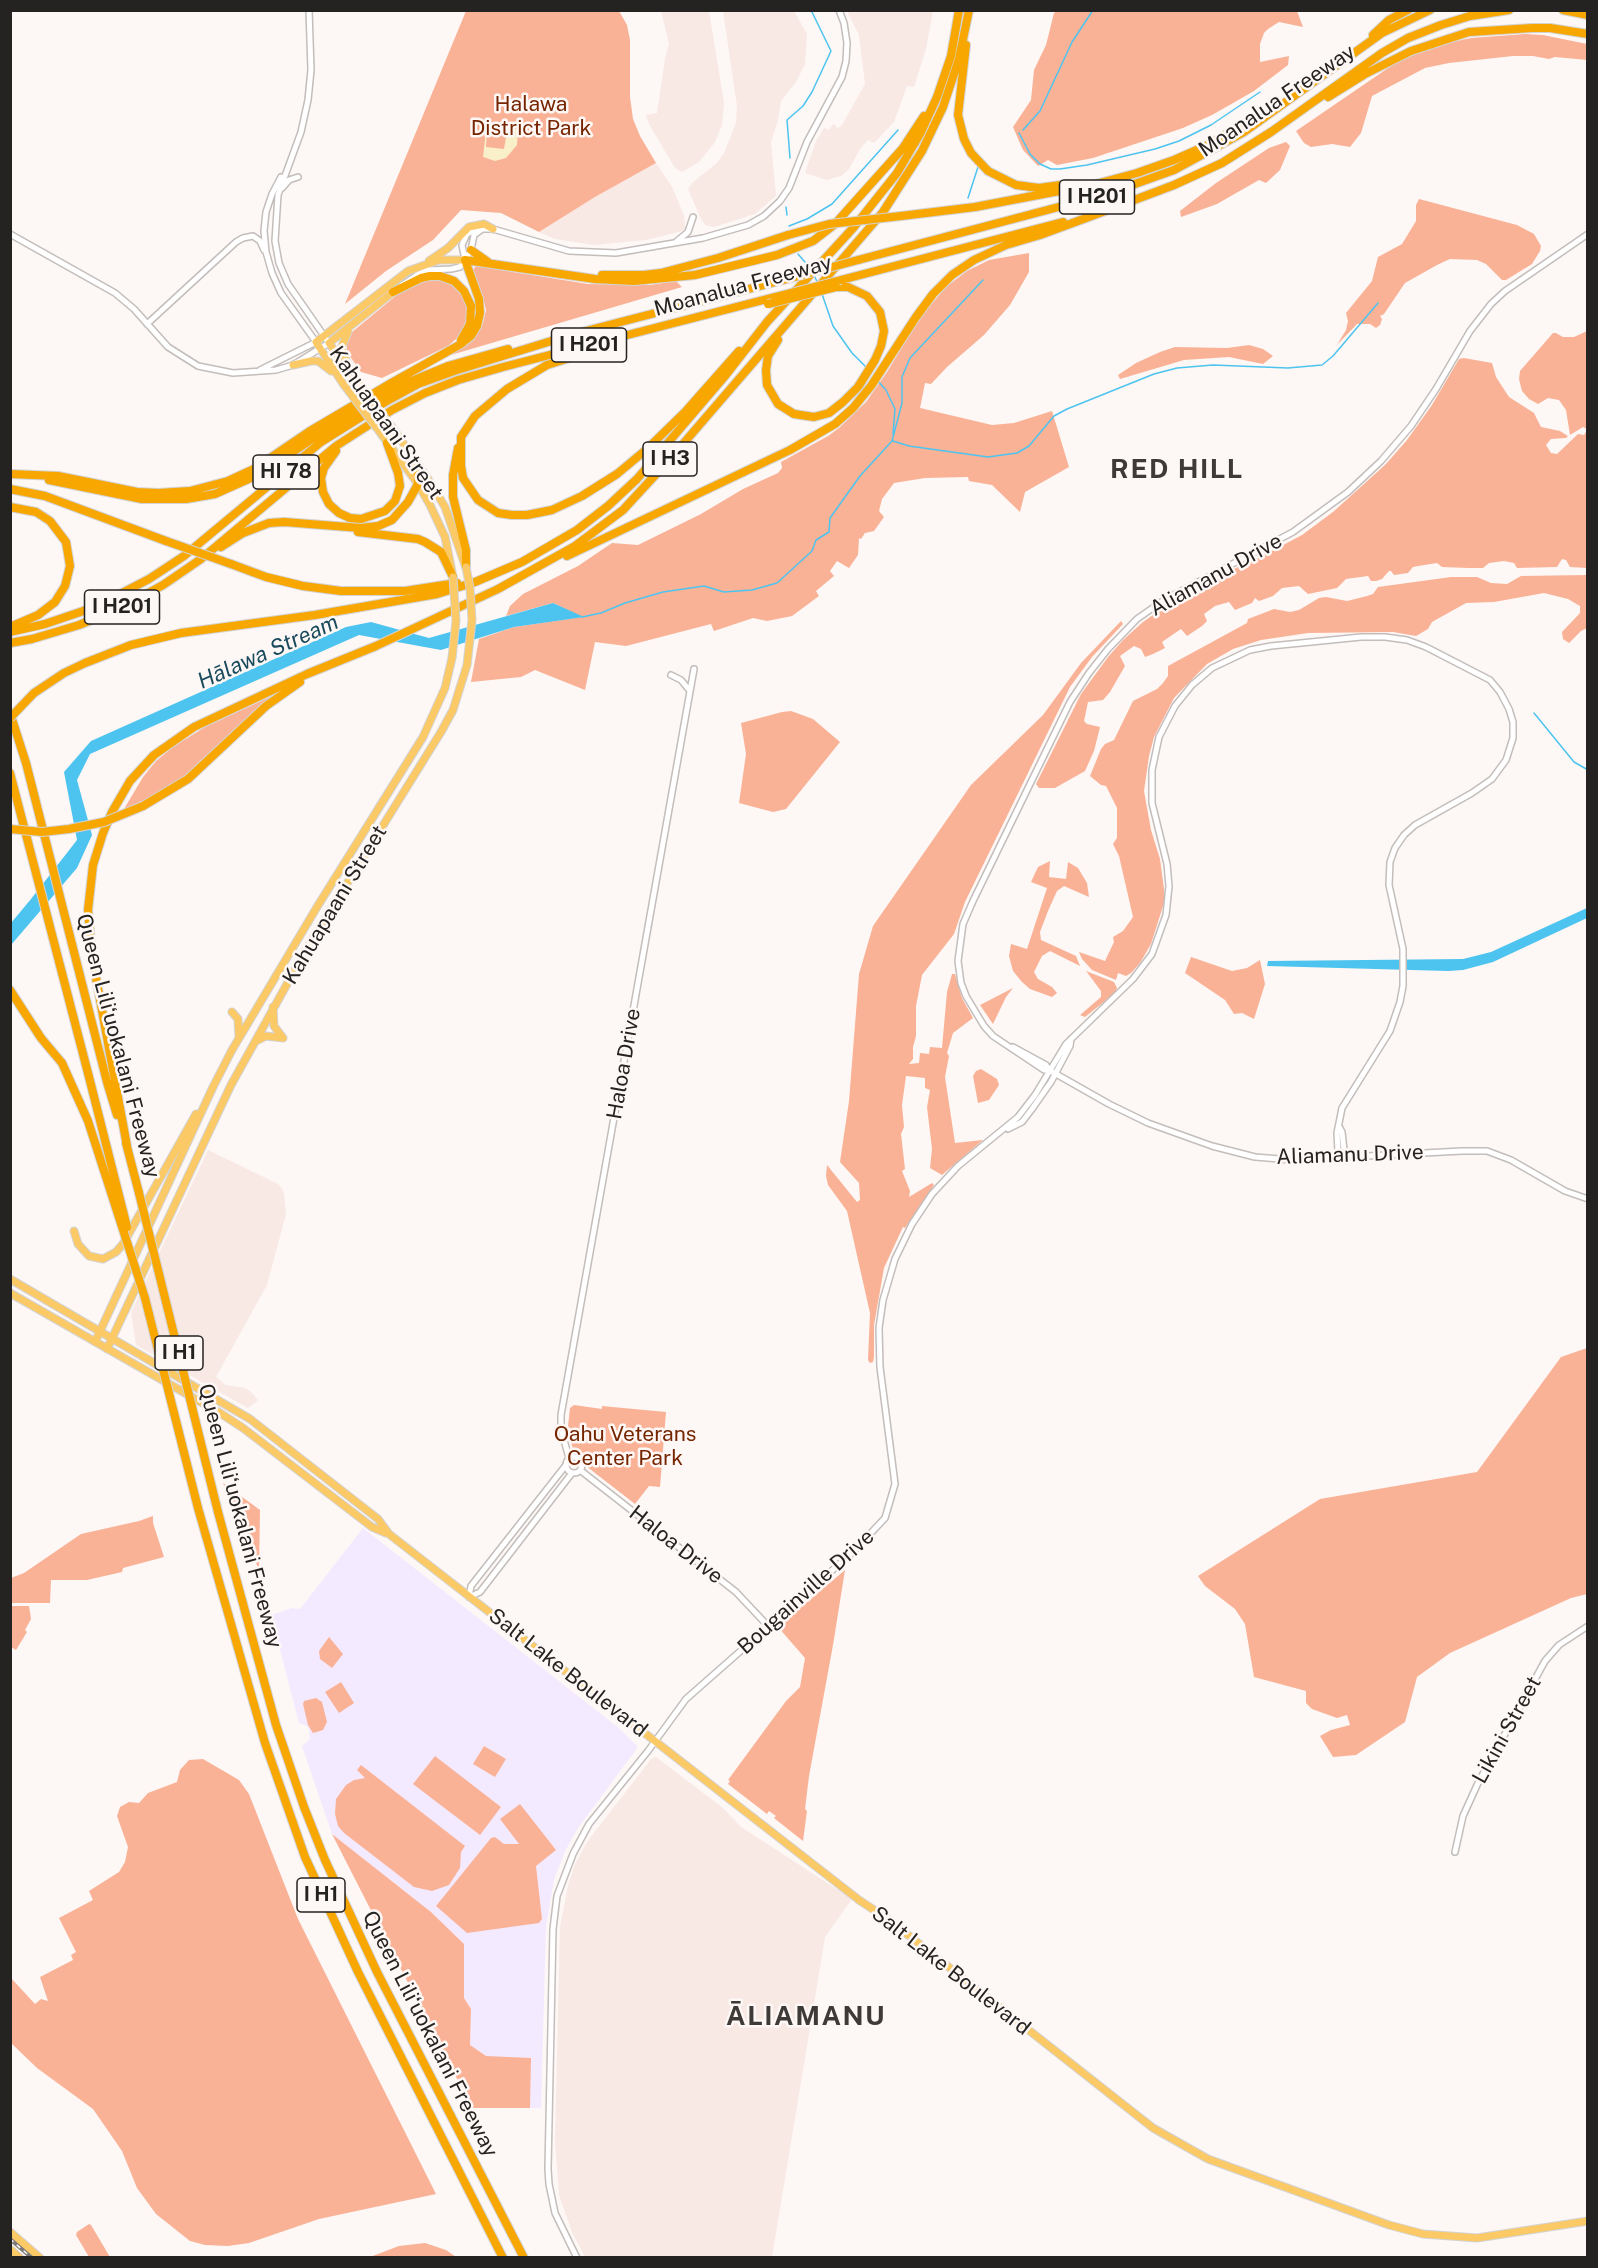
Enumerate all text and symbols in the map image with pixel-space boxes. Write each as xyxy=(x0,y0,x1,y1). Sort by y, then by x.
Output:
street label: Moanalua Freeway xyxy=(1194,39,1360,163)
park label: Halawa District Park xyxy=(471,92,591,142)
road number: I H201 xyxy=(1060,180,1134,214)
street label: Moanalua Freeway xyxy=(651,250,835,322)
road number: I H201 xyxy=(552,328,626,362)
street label: Kahuapaani Street xyxy=(324,342,448,504)
road number: I H3 xyxy=(643,442,697,476)
district label: RED HILL xyxy=(1110,454,1244,486)
road number: HI 78 xyxy=(253,455,319,489)
street label: Aliamanu Drive xyxy=(1145,528,1287,622)
road number: I H201 xyxy=(84,590,160,624)
water label: Hālawa Stream xyxy=(194,609,342,695)
street label: Kahuapaani Street xyxy=(278,821,392,989)
street label: Queen Liliʻuokalani Freeway xyxy=(71,911,165,1181)
street label: Haloa Drive xyxy=(602,1007,646,1121)
street label: Aliamanu Drive xyxy=(1276,1140,1424,1170)
road number: I H1 xyxy=(155,1336,203,1370)
street label: Queen Liliʻuokalani Freeway xyxy=(193,1381,287,1651)
park label: Oahu Veterans Center Park xyxy=(554,1422,696,1472)
street label: Haloa Drive xyxy=(624,1501,728,1589)
street label: Bougainville Drive xyxy=(733,1524,879,1660)
street label: Salt Lake Boulevard xyxy=(484,1603,652,1743)
street label: Likini Street xyxy=(1467,1672,1547,1788)
road number: I H1 xyxy=(297,1878,345,1912)
street label: Salt Lake Boulevard xyxy=(867,1901,1035,2041)
street label: Queen Liliʻuokalani Freeway xyxy=(357,1907,503,2161)
district label: ĀLIAMANU xyxy=(726,2001,886,2033)

